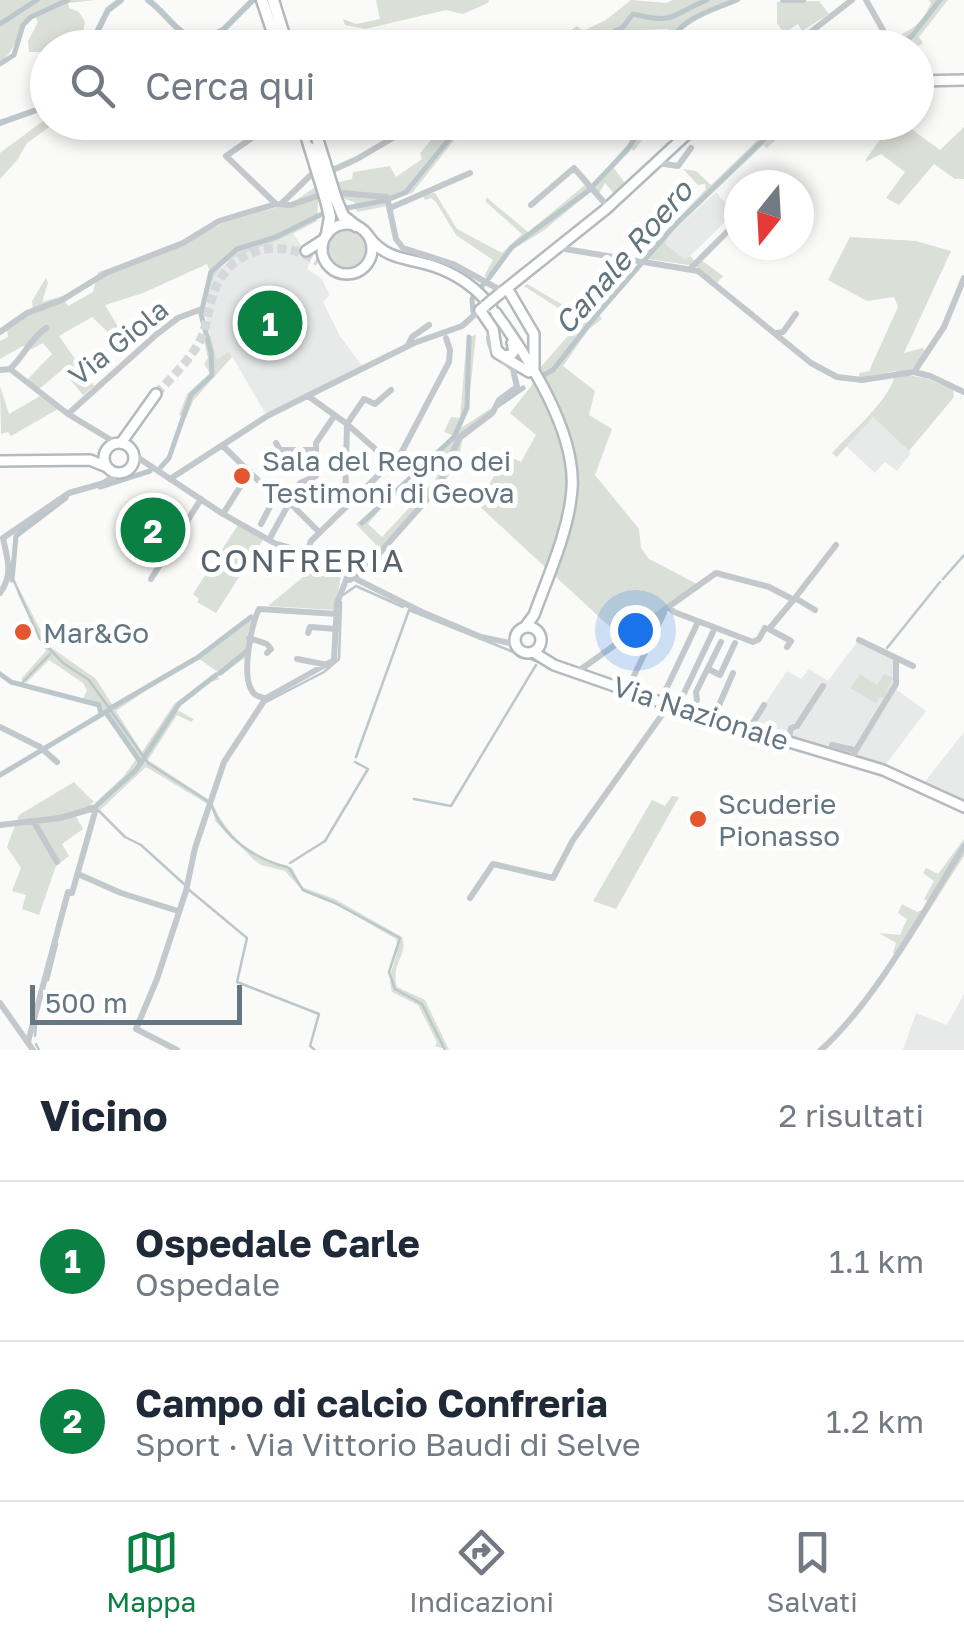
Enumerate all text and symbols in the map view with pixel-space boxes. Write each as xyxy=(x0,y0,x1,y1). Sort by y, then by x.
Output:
search box xyxy=(30,30,934,140)
icon: search xyxy=(65,58,120,113)
text: Cerca qui xyxy=(145,63,316,108)
north arrow xyxy=(724,170,814,260)
water label: Canale Roero xyxy=(546,171,701,341)
pin: 1 xyxy=(238,286,302,360)
street label: Via Giola xyxy=(62,292,174,392)
place label: Sala del Regno dei Testimoni di Geova xyxy=(262,444,515,509)
marker: Sala del Regno dei Testimoni di Geova xyxy=(231,465,253,487)
pin: 2 xyxy=(120,492,186,568)
district label: CONFRERIA xyxy=(200,541,406,579)
your location xyxy=(610,605,661,656)
place label: Mar&Go xyxy=(43,616,149,649)
marker: Mar&Go xyxy=(12,621,34,643)
street label: Via Nazionale xyxy=(609,669,793,757)
place label: Scuderie Pionasso xyxy=(718,787,840,852)
marker: Scuderie Pionasso xyxy=(687,808,709,830)
scale bar xyxy=(30,980,242,1024)
text: 500 m xyxy=(45,986,128,1019)
text: Vicino xyxy=(40,1090,168,1140)
text: 2 risultati xyxy=(779,1096,924,1134)
text: Ospedale Carle xyxy=(135,1220,420,1265)
text: 1 xyxy=(64,1242,81,1280)
text: 1.1 km xyxy=(829,1242,924,1280)
text: Ospedale xyxy=(135,1265,280,1303)
text: Campo di calcio Confreria xyxy=(135,1380,608,1425)
text: 2 xyxy=(63,1402,82,1440)
text: 1.2 km xyxy=(826,1402,924,1440)
text: Sport · Via Vittorio Baudi di Selve xyxy=(135,1425,641,1463)
tab: Mappa xyxy=(106,1525,196,1618)
tab: Indicazioni xyxy=(409,1525,554,1618)
tab: Salvati xyxy=(767,1525,858,1618)

